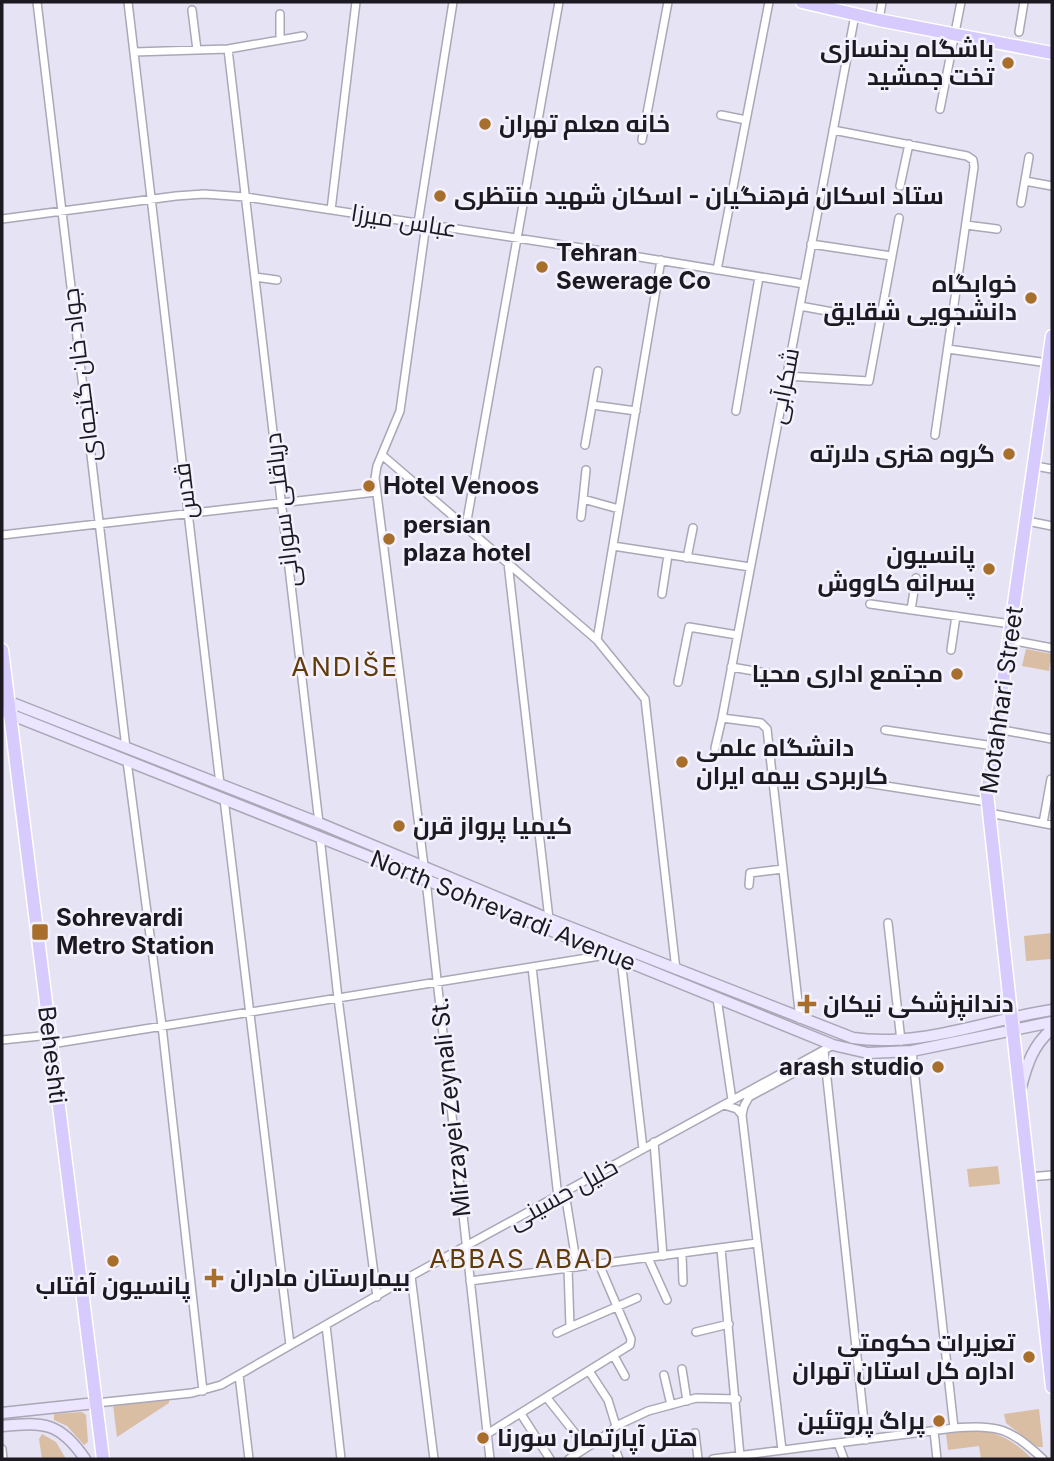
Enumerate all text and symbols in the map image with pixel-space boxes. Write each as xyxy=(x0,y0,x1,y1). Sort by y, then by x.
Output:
place label: باشگاه بدنسازى تخت جمشيد xyxy=(820,34,995,91)
marker: باشگاه بدنسازى تخت جمشيد xyxy=(1000,55,1016,71)
place label: خانه معلم تهران xyxy=(499,109,670,140)
marker: خانه معلم تهران xyxy=(477,116,493,132)
place label: ستاد اسکان فرهنگیان - اسکان شهید منتظری xyxy=(454,181,944,210)
marker: ستاد اسکان فرهنگیان - اسکان شهید منتظری xyxy=(432,188,448,204)
street label: عباس میرزا xyxy=(349,198,459,243)
place label: Tehran Sewerage Co xyxy=(556,238,711,295)
marker: Tehran Sewerage Co xyxy=(534,259,550,275)
place label: خوابگاه دانشجویی شقایق xyxy=(823,269,1017,326)
street label: جواد خان گنجه‌ای xyxy=(55,287,106,464)
marker: خوابگاه دانشجویی شقایق xyxy=(1023,290,1039,306)
street label: شکرآبی xyxy=(762,345,805,426)
street label: دریاقلی سورانی xyxy=(258,431,305,589)
place label: گروه هنری دلارته xyxy=(810,439,995,468)
marker: گروه هنری دلارته xyxy=(1001,446,1017,462)
street label: قدس xyxy=(167,461,202,521)
place label: Hotel Venoos xyxy=(383,471,539,500)
marker: Hotel Venoos xyxy=(361,478,377,494)
place label: persian plaza hotel xyxy=(403,510,531,567)
marker: persian plaza hotel xyxy=(381,531,397,547)
place label: پانسیون پسرانه کاووش xyxy=(818,540,975,600)
marker: پانسیون پسرانه کاووش xyxy=(981,561,997,577)
street label: Motahhari Street xyxy=(974,604,1029,796)
district label: ANDIŠE xyxy=(291,651,399,682)
place label: مجتمع اداری محیا xyxy=(752,659,943,690)
marker: مجتمع اداری محیا xyxy=(949,666,965,682)
place label: دانشگاه علمی کاربردی بیمه ایران xyxy=(696,733,888,790)
marker: دانشگاه علمی کاربردی بیمه ایران xyxy=(674,754,690,770)
place label: کیمیا پرواز قرن xyxy=(413,811,572,843)
marker: کیمیا پرواز قرن xyxy=(391,818,407,834)
street label: North Sohrevardi Avenue xyxy=(366,844,640,977)
place label: Sohrevardi Metro Station xyxy=(56,903,215,960)
marker: Sohrevardi Metro Station xyxy=(30,922,50,942)
place label: دندانپزشکی نیکان xyxy=(823,989,1014,1021)
marker: دندانپزشکی نیکان xyxy=(797,994,817,1014)
street label: Mirzayei Zeynali St. xyxy=(425,996,476,1218)
street label: Beheshti xyxy=(32,1004,73,1106)
place label: arash studio xyxy=(779,1052,924,1081)
marker: arash studio xyxy=(930,1059,946,1075)
street label: خلیل حسینی xyxy=(503,1152,623,1235)
district label: ABBAS ABAD xyxy=(429,1243,615,1274)
marker: پانسیون آفتاب xyxy=(105,1253,121,1269)
place label: بیمارستان مادران xyxy=(230,1263,410,1292)
marker: بیمارستان مادران xyxy=(204,1268,224,1288)
place label: پانسیون آفتاب xyxy=(35,1271,191,1303)
place label: تعزیرات حکومتی اداره کل استان تهران xyxy=(792,1328,1016,1385)
marker: تعزیرات حکومتی اداره کل استان تهران xyxy=(1021,1349,1037,1365)
place label: پراگ پروتئین xyxy=(798,1406,925,1438)
marker: پراگ پروتئین xyxy=(931,1413,947,1429)
place label: هتل آپارتمان سورنا xyxy=(497,1423,698,1455)
marker: هتل آپارتمان سورنا xyxy=(475,1430,491,1446)

